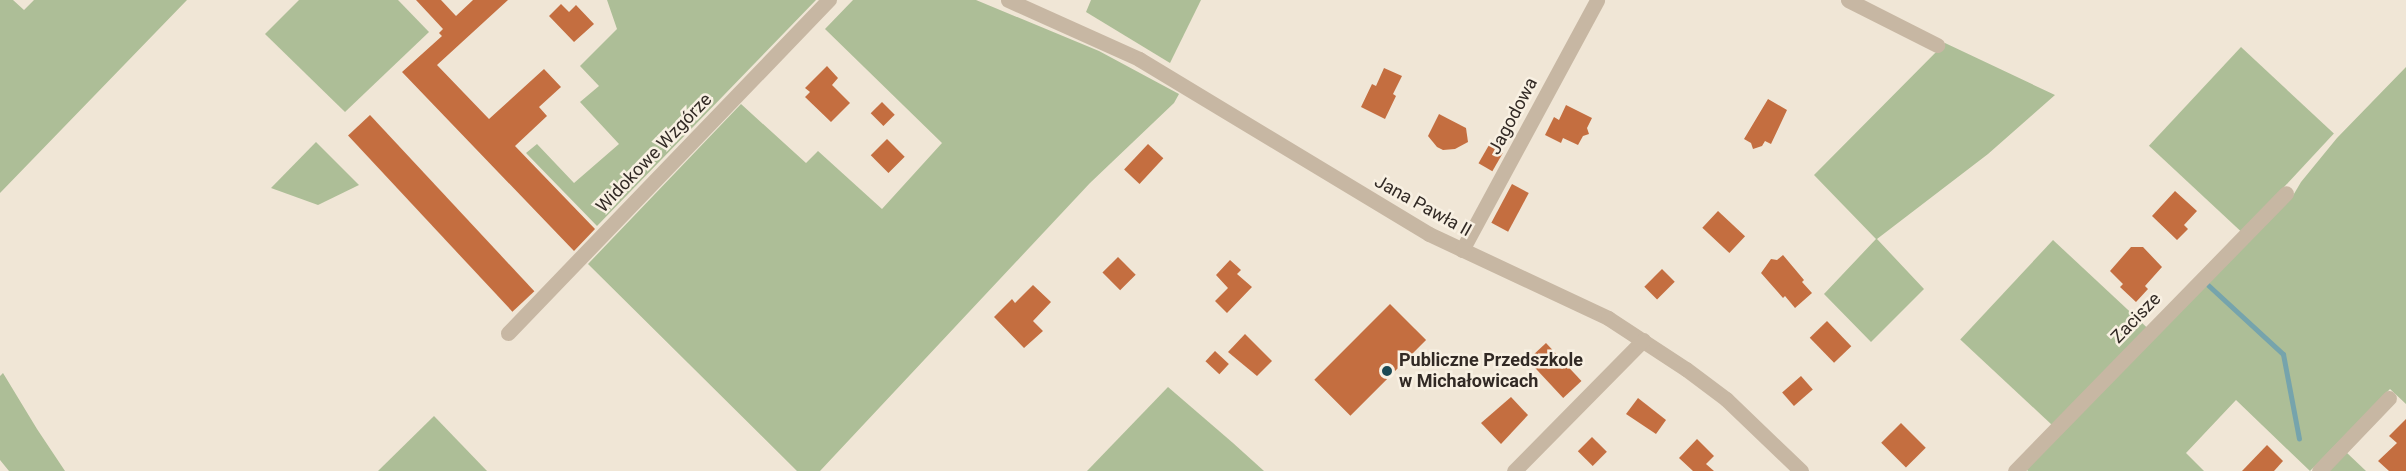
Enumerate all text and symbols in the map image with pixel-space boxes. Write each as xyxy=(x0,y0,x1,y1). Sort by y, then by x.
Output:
street label: Jagodowa xyxy=(1484,74,1542,158)
street label: Widokowe Wzgórze xyxy=(592,89,716,217)
street label: Jana Pawła II xyxy=(1371,171,1475,241)
street label: Zacisze xyxy=(2107,288,2165,348)
place label: Publiczne Przedszkole w Michałowicach xyxy=(1399,350,1583,392)
marker: Publiczne Przedszkole w Michałowicach xyxy=(1380,364,1394,378)

